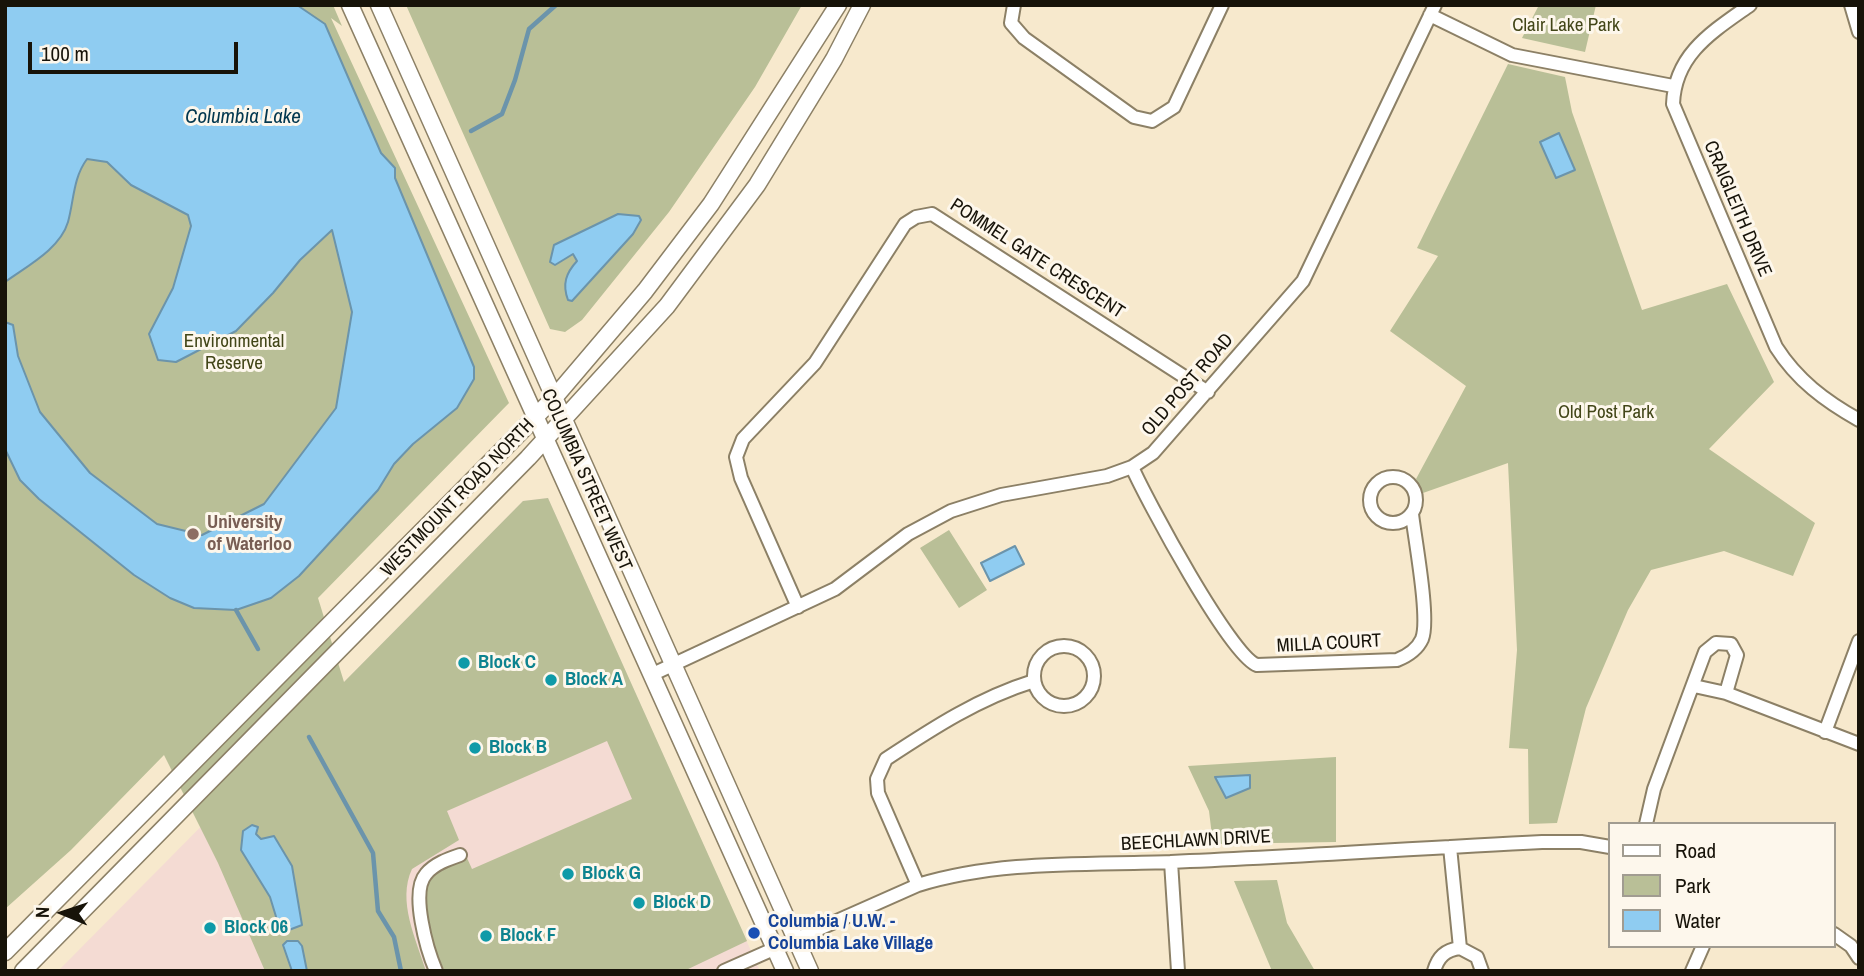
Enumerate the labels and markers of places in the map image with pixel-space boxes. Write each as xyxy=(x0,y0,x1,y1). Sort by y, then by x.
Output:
place label: University of Waterloo xyxy=(207,512,292,556)
marker: University of Waterloo xyxy=(185,526,201,542)
place label: Block C xyxy=(478,652,536,674)
marker: Block C xyxy=(456,655,472,671)
place label: Block A xyxy=(565,669,623,691)
marker: Block A xyxy=(543,672,559,688)
place label: Block B xyxy=(489,737,547,759)
marker: Block B xyxy=(467,740,483,756)
place label: Block G xyxy=(582,863,641,885)
marker: Block G xyxy=(560,866,576,882)
place label: Block D xyxy=(653,892,711,914)
marker: Block D xyxy=(631,895,647,911)
place label: Columbia / U.W. - Columbia Lake Village xyxy=(768,911,933,955)
place label: Block 06 xyxy=(224,917,288,939)
marker: Block 06 xyxy=(202,920,218,936)
place label: Block F xyxy=(500,925,556,947)
marker: Columbia / U.W. - Columbia Lake Village xyxy=(746,925,762,941)
marker: Block F xyxy=(478,928,494,944)

